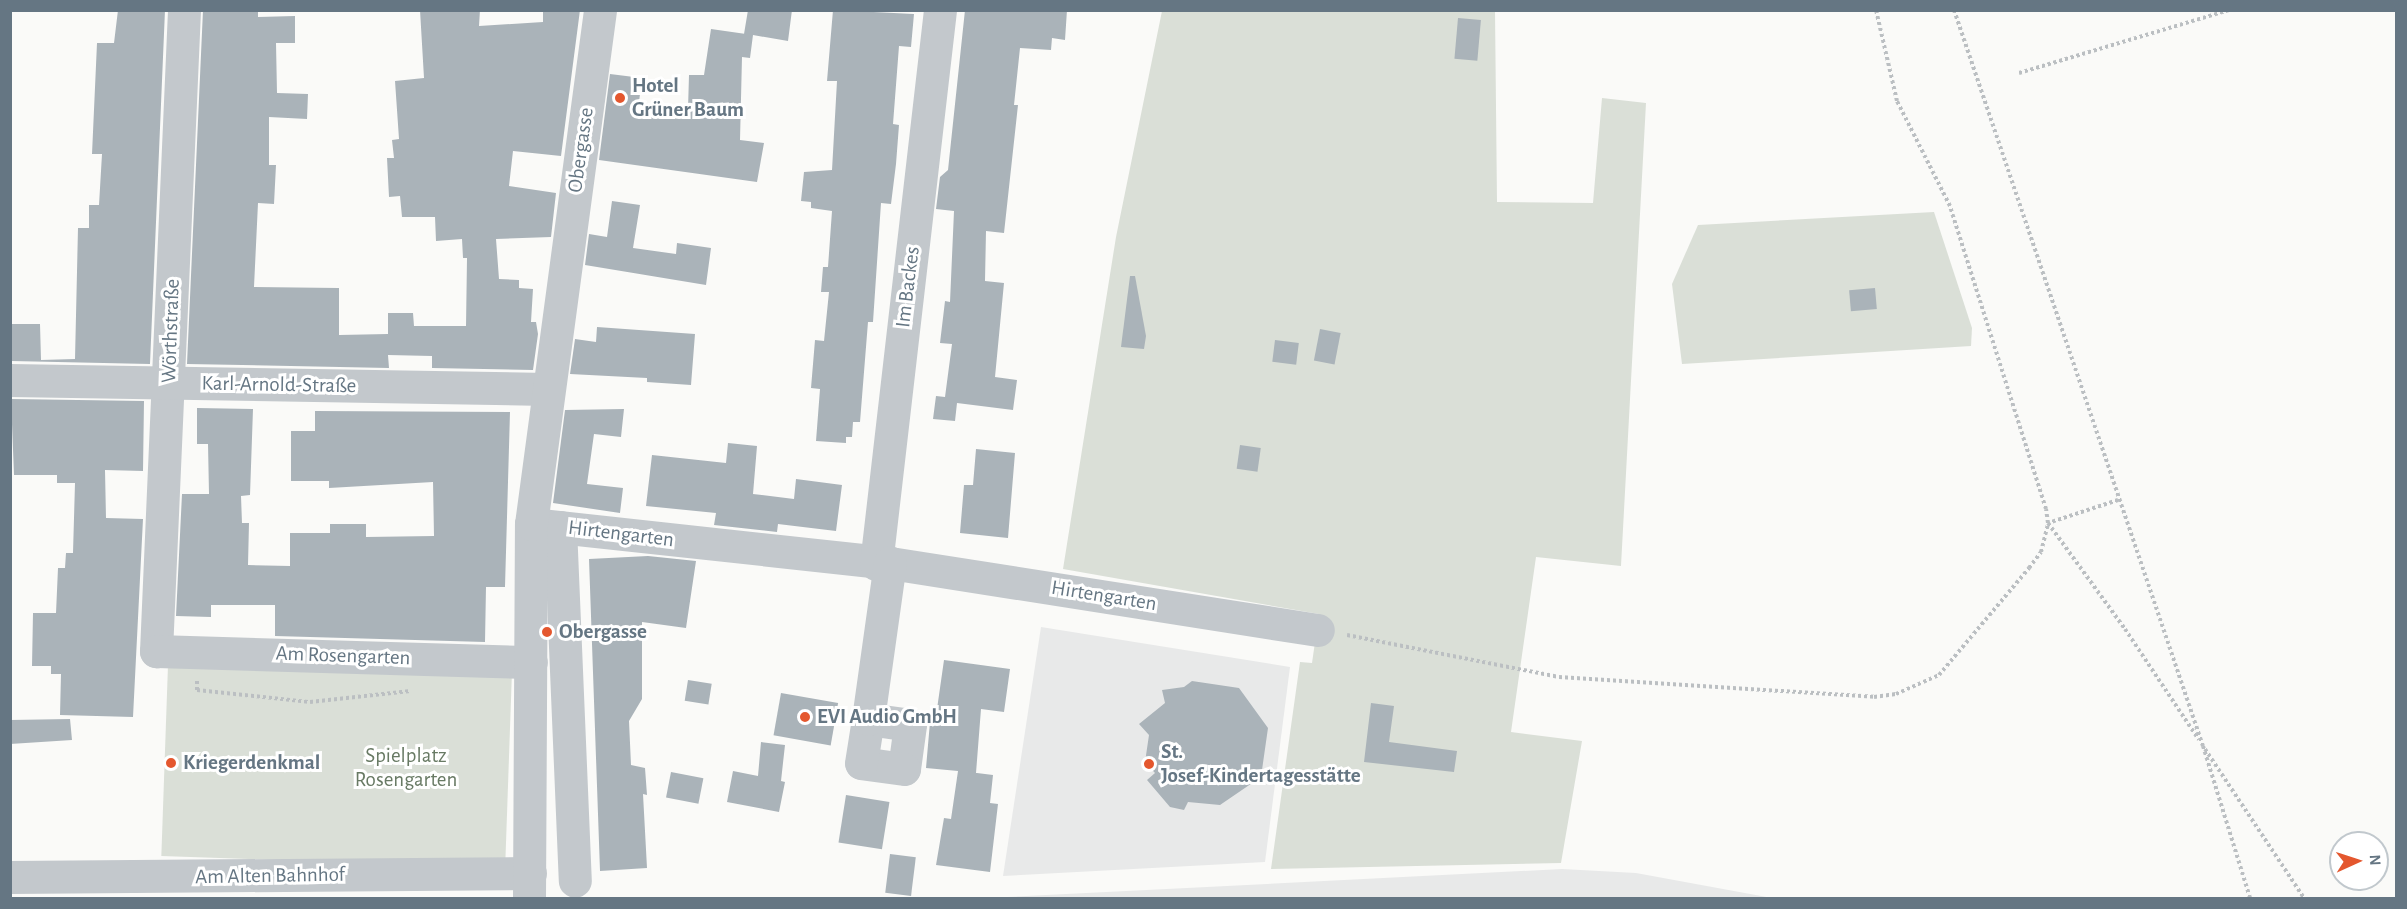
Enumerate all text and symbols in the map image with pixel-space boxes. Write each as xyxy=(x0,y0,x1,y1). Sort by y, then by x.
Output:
place label: Hotel Grüner Baum xyxy=(632,73,744,123)
marker: Hotel Grüner Baum xyxy=(613,91,627,105)
street label: Obergasse xyxy=(563,106,599,194)
street label: Im Backes xyxy=(891,245,925,329)
street label: Wörthstraße xyxy=(157,278,185,384)
street label: Karl-Arnold-Straße xyxy=(201,371,357,399)
street label: Hirtengarten xyxy=(567,515,675,553)
street label: Hirtengarten xyxy=(1050,575,1158,617)
place label: Obergasse xyxy=(559,619,647,645)
marker: Obergasse xyxy=(540,625,554,639)
street label: Am Rosengarten xyxy=(275,641,411,671)
place label: EVI Audio GmbH xyxy=(817,704,957,730)
marker: EVI Audio GmbH xyxy=(798,710,812,724)
place label: St. Josef-Kindertagesstätte xyxy=(1161,739,1361,789)
park label: Spielplatz Rosengarten xyxy=(355,743,457,793)
place label: Kriegerdenkmal xyxy=(183,750,320,776)
marker: Kriegerdenkmal xyxy=(164,756,178,770)
marker: St. Josef-Kindertagesstätte xyxy=(1142,757,1156,771)
north arrow xyxy=(2329,831,2389,891)
text: N xyxy=(2367,854,2383,866)
street label: Am Alten Bahnhof xyxy=(195,862,345,890)

